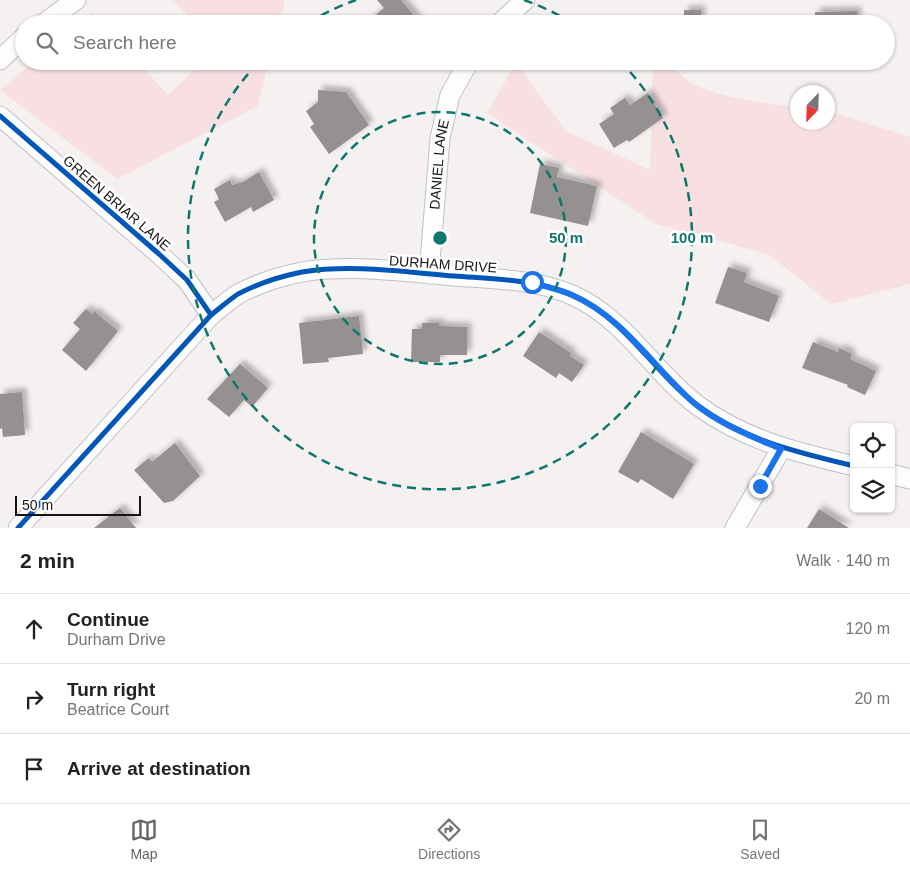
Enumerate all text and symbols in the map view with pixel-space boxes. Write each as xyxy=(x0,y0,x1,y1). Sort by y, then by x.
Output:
search box xyxy=(15,15,895,70)
icon: search xyxy=(33,29,61,57)
text: Search here xyxy=(73,32,177,53)
north arrow xyxy=(790,85,835,130)
street label: DANIEL LANE xyxy=(426,118,452,210)
street label: GREEN BRIAR LANE xyxy=(60,152,174,254)
centre of rings xyxy=(431,229,449,247)
text: 50 m xyxy=(549,229,583,246)
text: 100 m xyxy=(671,229,713,246)
street label: DURHAM DRIVE xyxy=(389,252,497,276)
route start xyxy=(521,271,544,294)
map controls xyxy=(850,423,895,513)
button: locate xyxy=(850,423,895,468)
button: layers xyxy=(850,468,895,513)
route end xyxy=(749,475,772,498)
scale bar xyxy=(15,493,141,516)
text: 50 m xyxy=(22,497,53,513)
text: 2 min xyxy=(20,549,75,572)
text: Walk · 140 m xyxy=(796,552,890,569)
text: Continue xyxy=(67,609,149,630)
icon: ahead xyxy=(20,615,48,643)
text: 120 m xyxy=(846,620,890,637)
text: Durham Drive xyxy=(67,631,166,648)
text: Turn right xyxy=(67,679,155,700)
icon: right xyxy=(20,685,48,713)
text: 20 m xyxy=(854,690,890,707)
text: Beatrice Court xyxy=(67,701,169,718)
icon: arrive xyxy=(20,755,48,783)
text: Arrive at destination xyxy=(67,758,251,779)
tab: Map xyxy=(130,816,158,862)
tab: Directions xyxy=(418,816,480,862)
tab: Saved xyxy=(740,816,780,862)

